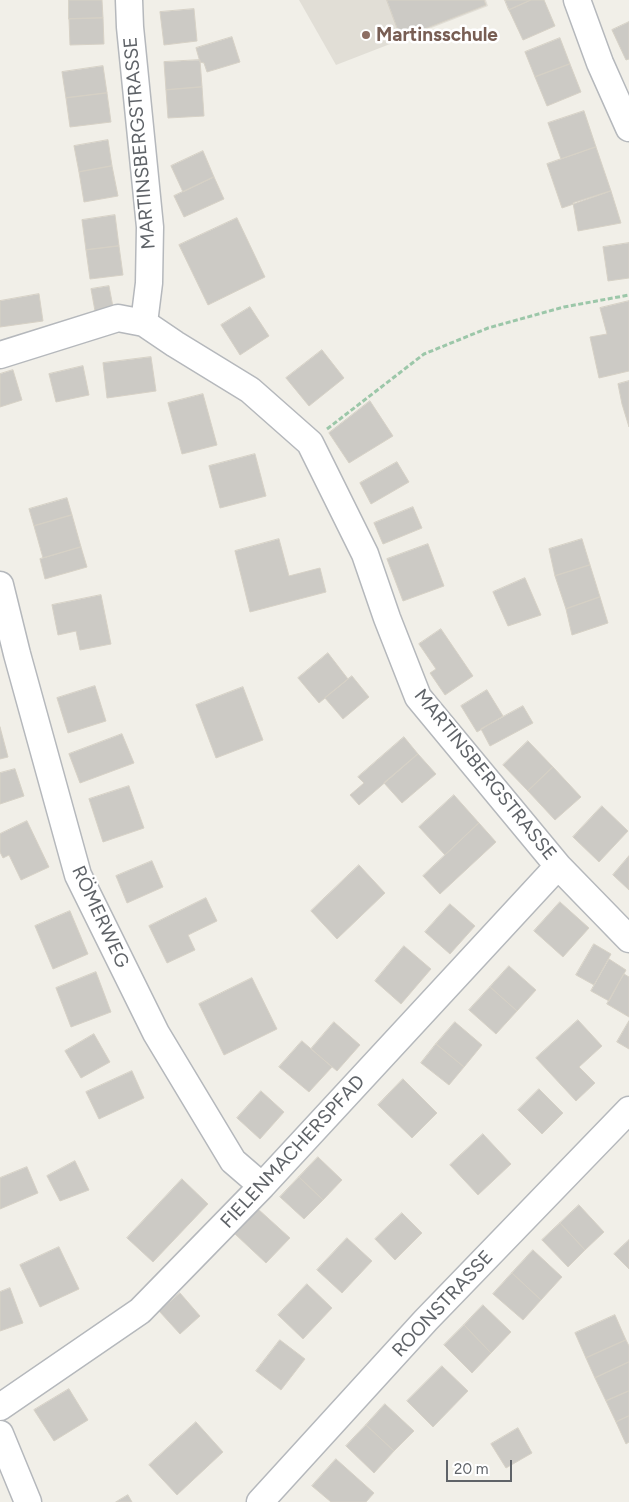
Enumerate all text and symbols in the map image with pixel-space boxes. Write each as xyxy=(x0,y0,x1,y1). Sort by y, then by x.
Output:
place label: Martinsschule xyxy=(376,24,498,46)
marker: Martinsschule xyxy=(360,29,372,41)
street label: MARTINSBERGSTRASSE xyxy=(119,36,161,250)
street label: MARTINSBERGSTRASSE xyxy=(409,685,561,865)
street label: RÖMERWEG xyxy=(66,862,134,972)
street label: FIELENMACHERSPFAD xyxy=(216,1071,370,1233)
street label: ROONSTRASSE xyxy=(388,1246,498,1362)
scale bar xyxy=(449,1450,515,1482)
text: 20 m xyxy=(454,1460,488,1478)

